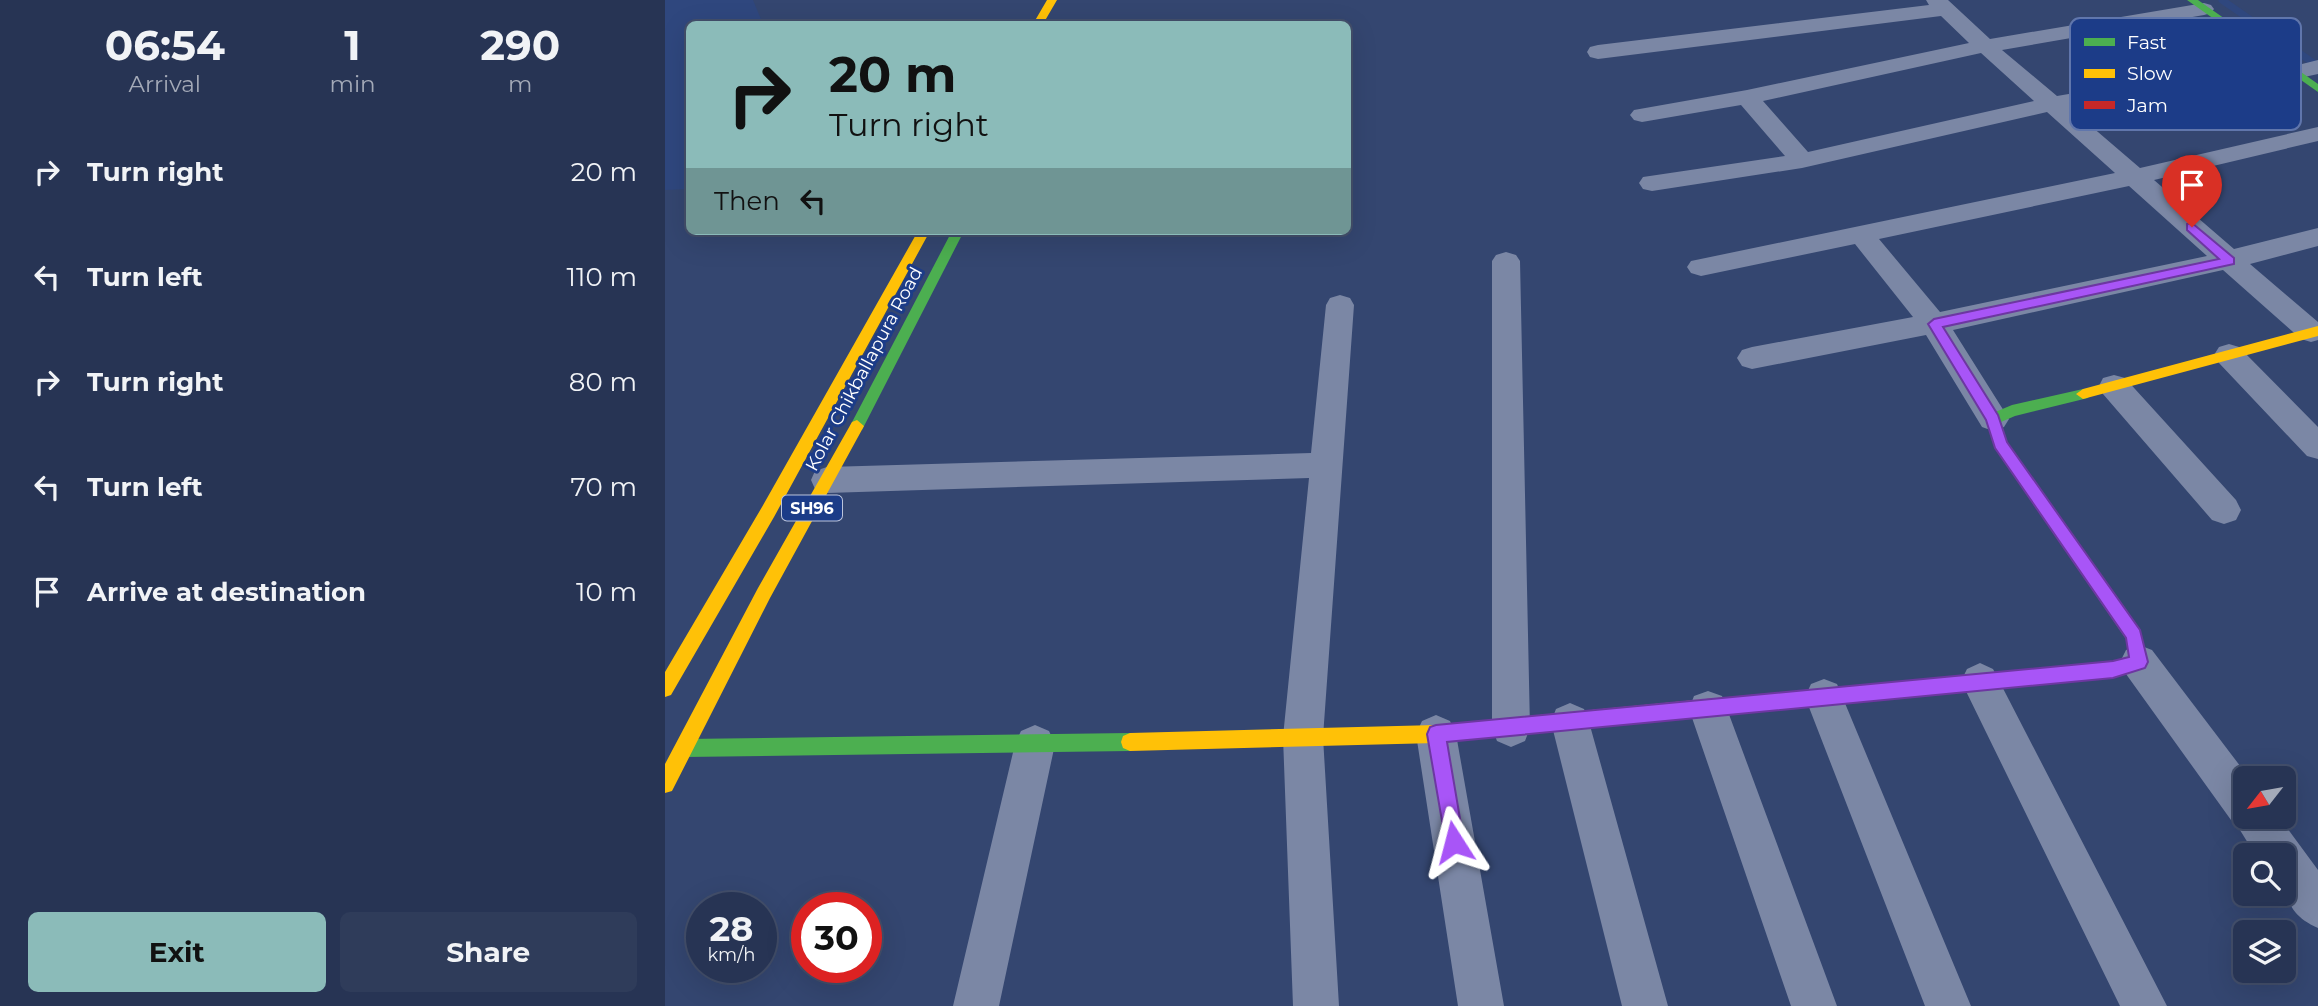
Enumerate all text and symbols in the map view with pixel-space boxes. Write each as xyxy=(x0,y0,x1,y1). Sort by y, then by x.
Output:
legend xyxy=(2070,18,2301,130)
text: 06:54 xyxy=(105,19,225,71)
text: 1 xyxy=(344,19,361,71)
text: 290 xyxy=(480,19,560,71)
text: Fast xyxy=(2127,31,2167,54)
text: 20 m xyxy=(829,45,956,104)
icon: right xyxy=(714,49,805,140)
text: Slow xyxy=(2127,62,2172,85)
text: Arrival xyxy=(128,70,201,98)
text: min xyxy=(330,70,376,98)
text: m xyxy=(508,70,533,98)
text: Jam xyxy=(2126,94,2168,117)
text: Turn right xyxy=(829,105,989,144)
icon: right xyxy=(28,153,66,191)
pin xyxy=(2162,155,2222,227)
text: Turn right xyxy=(87,156,223,188)
text: 20 m xyxy=(571,156,637,188)
icon: arrive xyxy=(2173,166,2211,204)
icon: left xyxy=(794,182,832,220)
text: Then xyxy=(714,185,780,217)
icon: left xyxy=(28,258,66,296)
text: Turn left xyxy=(87,261,203,293)
text: 110 m xyxy=(567,261,637,293)
street label: Kolar Chikballapura Road xyxy=(801,263,927,475)
icon: right xyxy=(28,363,66,401)
text: Turn right xyxy=(87,366,223,398)
text: 80 m xyxy=(569,366,637,398)
icon: left xyxy=(28,468,66,506)
text: Turn left xyxy=(87,471,203,503)
text: 70 m xyxy=(571,471,637,503)
road number: SH96 xyxy=(782,495,842,520)
icon: arrive xyxy=(28,573,66,611)
text: Arrive at destination xyxy=(87,576,366,608)
text: 10 m xyxy=(576,576,637,608)
north arrow xyxy=(2233,766,2296,830)
map controls xyxy=(2233,766,2296,983)
position arrow xyxy=(1417,805,1491,879)
button: search xyxy=(2233,843,2296,906)
speed limit sign: 30 xyxy=(791,892,882,983)
text: 28 xyxy=(710,907,753,950)
button: Exit xyxy=(28,912,326,992)
button: Share xyxy=(340,912,637,992)
button: layers xyxy=(2233,920,2296,983)
text: km/h xyxy=(707,944,756,966)

